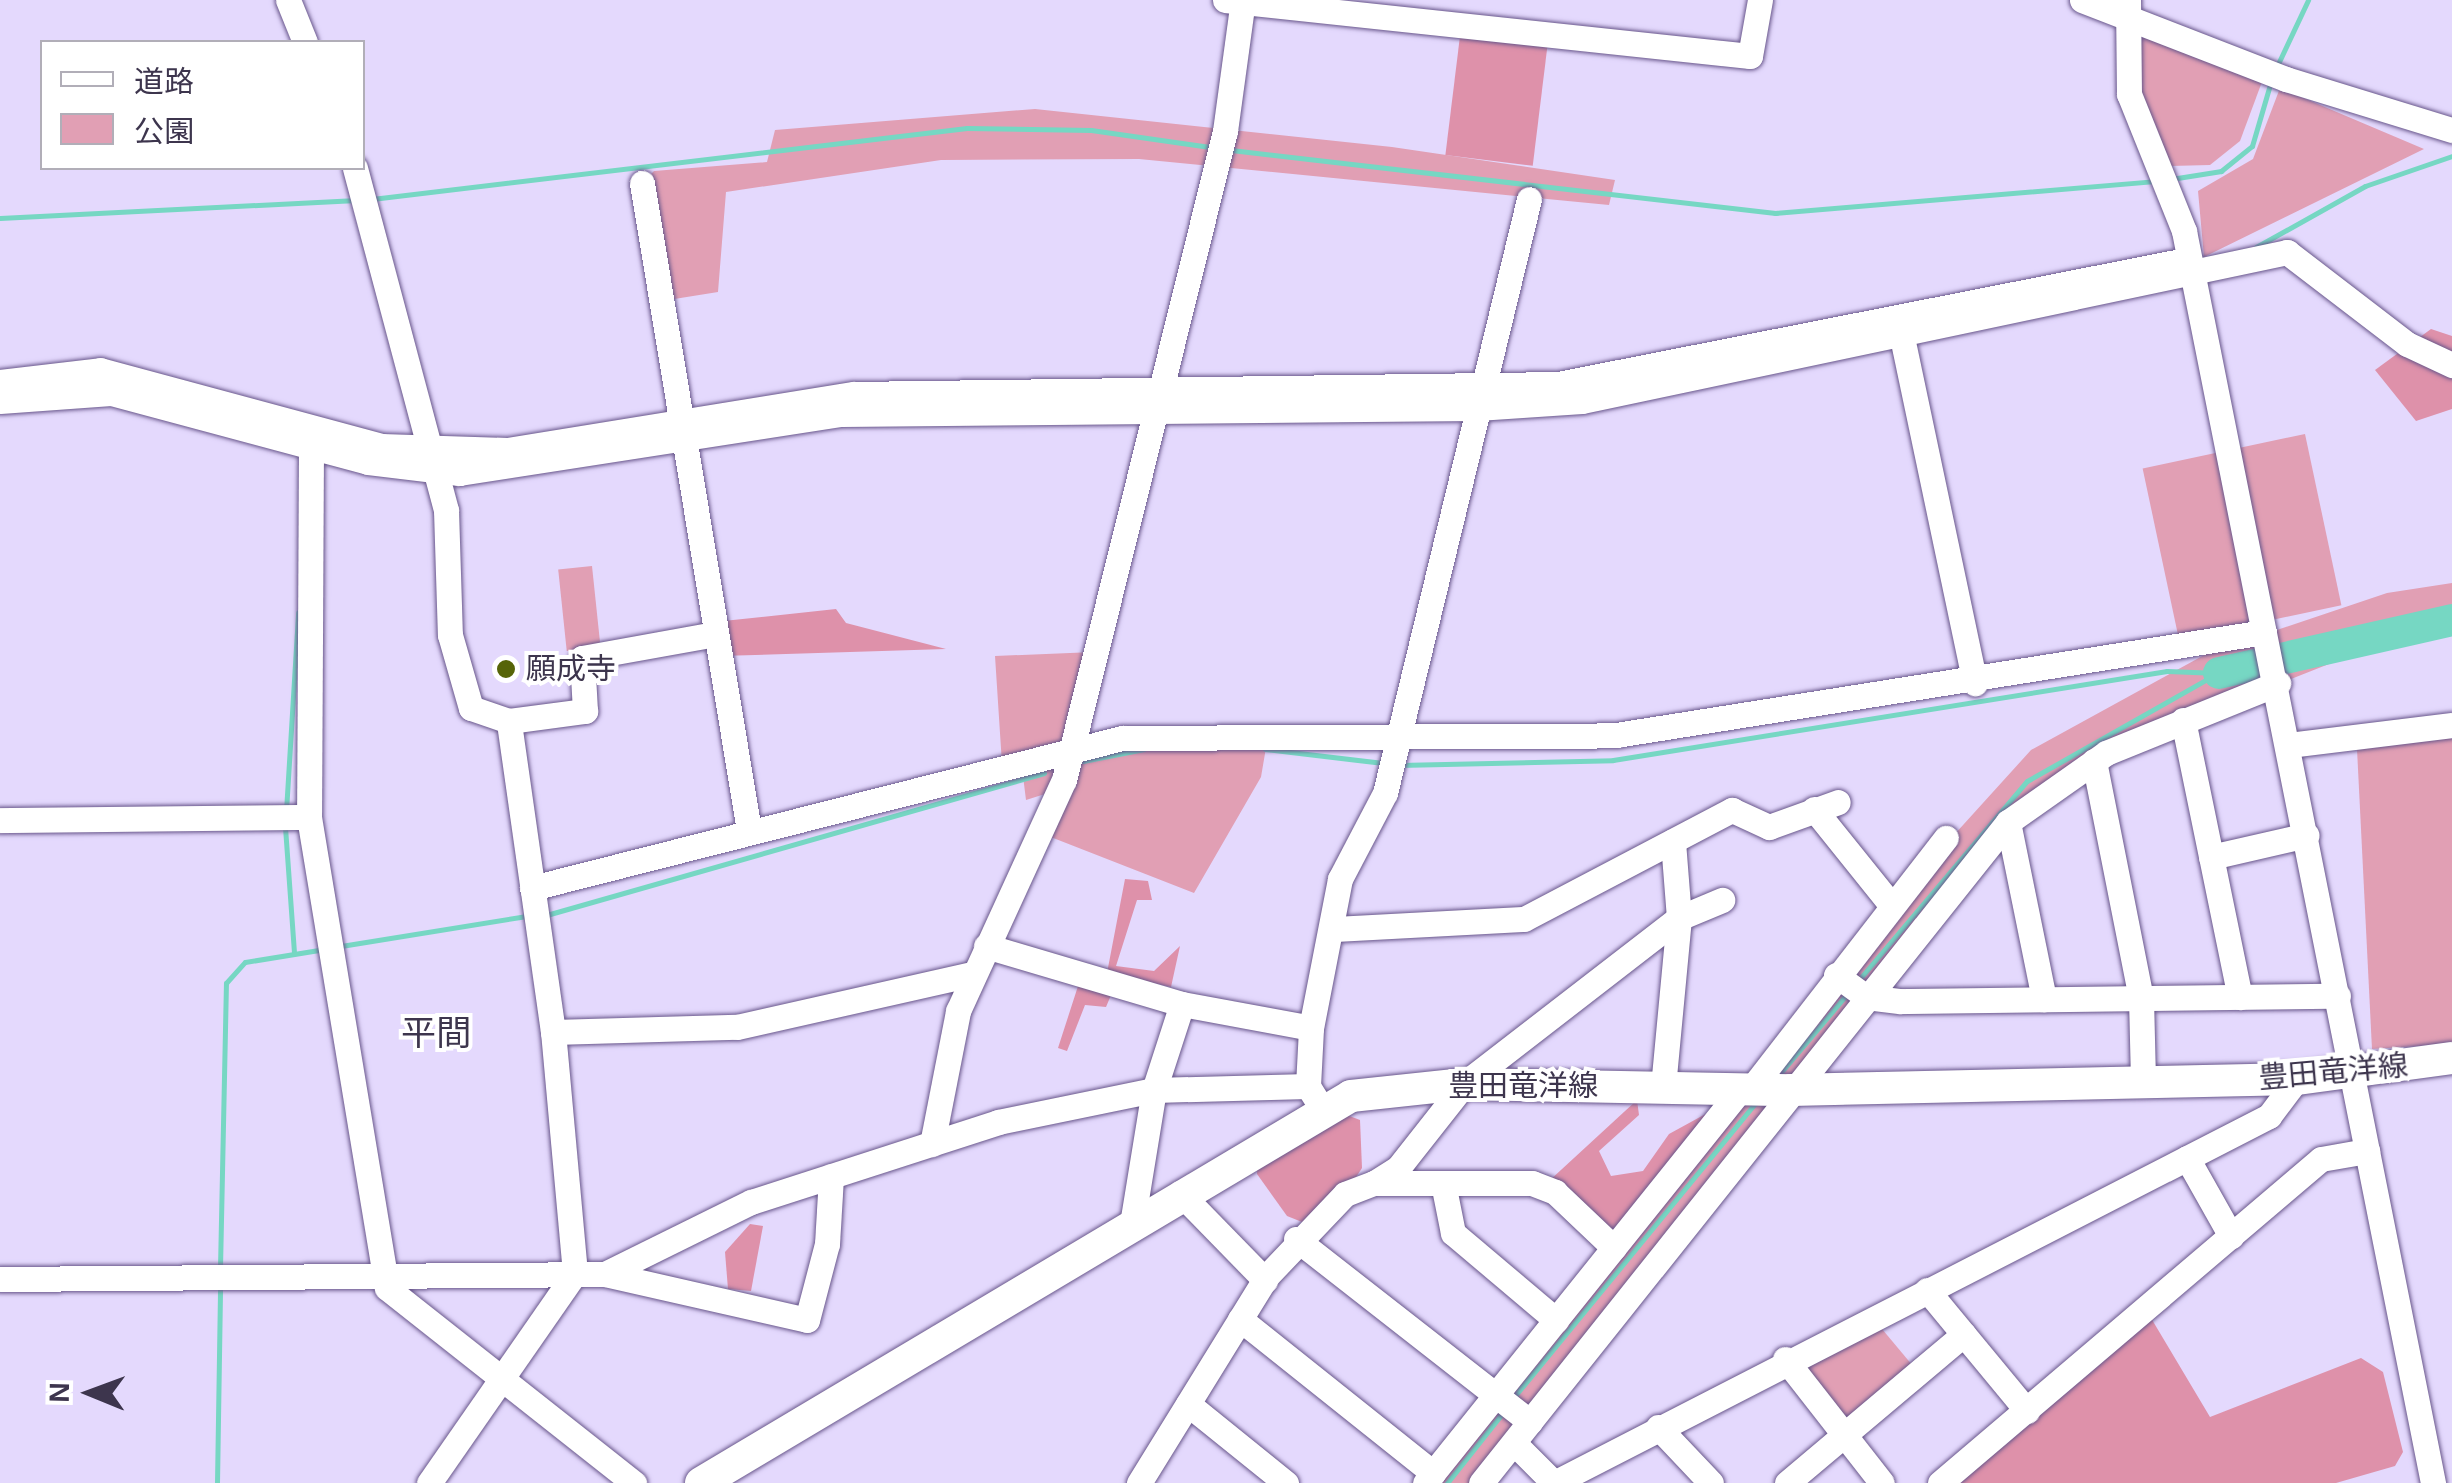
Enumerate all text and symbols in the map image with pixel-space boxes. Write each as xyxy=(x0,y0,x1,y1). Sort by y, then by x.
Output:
legend xyxy=(40,40,365,170)
text: 道路 xyxy=(134,65,194,98)
text: 公園 xyxy=(134,115,194,148)
place label: 願成寺 xyxy=(526,651,616,687)
marker: 願成寺 xyxy=(495,658,517,680)
district label: 平間 xyxy=(401,1012,471,1054)
street label: 豊田竜洋線 xyxy=(2257,1048,2409,1096)
street label: 豊田竜洋線 xyxy=(1448,1068,1598,1104)
north arrow xyxy=(40,1343,140,1443)
text: N xyxy=(44,1382,75,1403)

